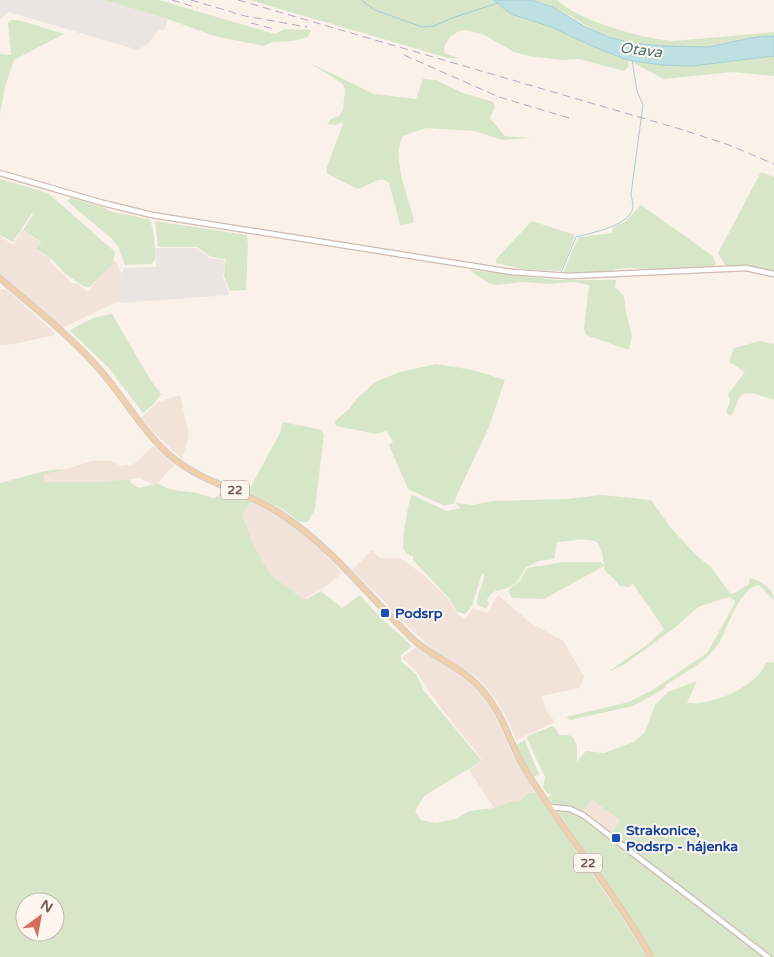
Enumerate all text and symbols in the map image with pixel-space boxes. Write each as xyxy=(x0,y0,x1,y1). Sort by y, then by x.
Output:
water label: Otava xyxy=(619,38,664,62)
road number: 22 xyxy=(221,480,249,500)
place label: Podsrp xyxy=(395,605,443,622)
marker: Podsrp xyxy=(379,607,391,619)
place label: Strakonice, Podsrp - hájenka xyxy=(626,822,738,855)
marker: Strakonice, Podsrp - hájenka xyxy=(610,832,622,844)
road number: 22 xyxy=(574,854,602,872)
north arrow xyxy=(15,892,65,942)
text: N xyxy=(37,896,56,917)

